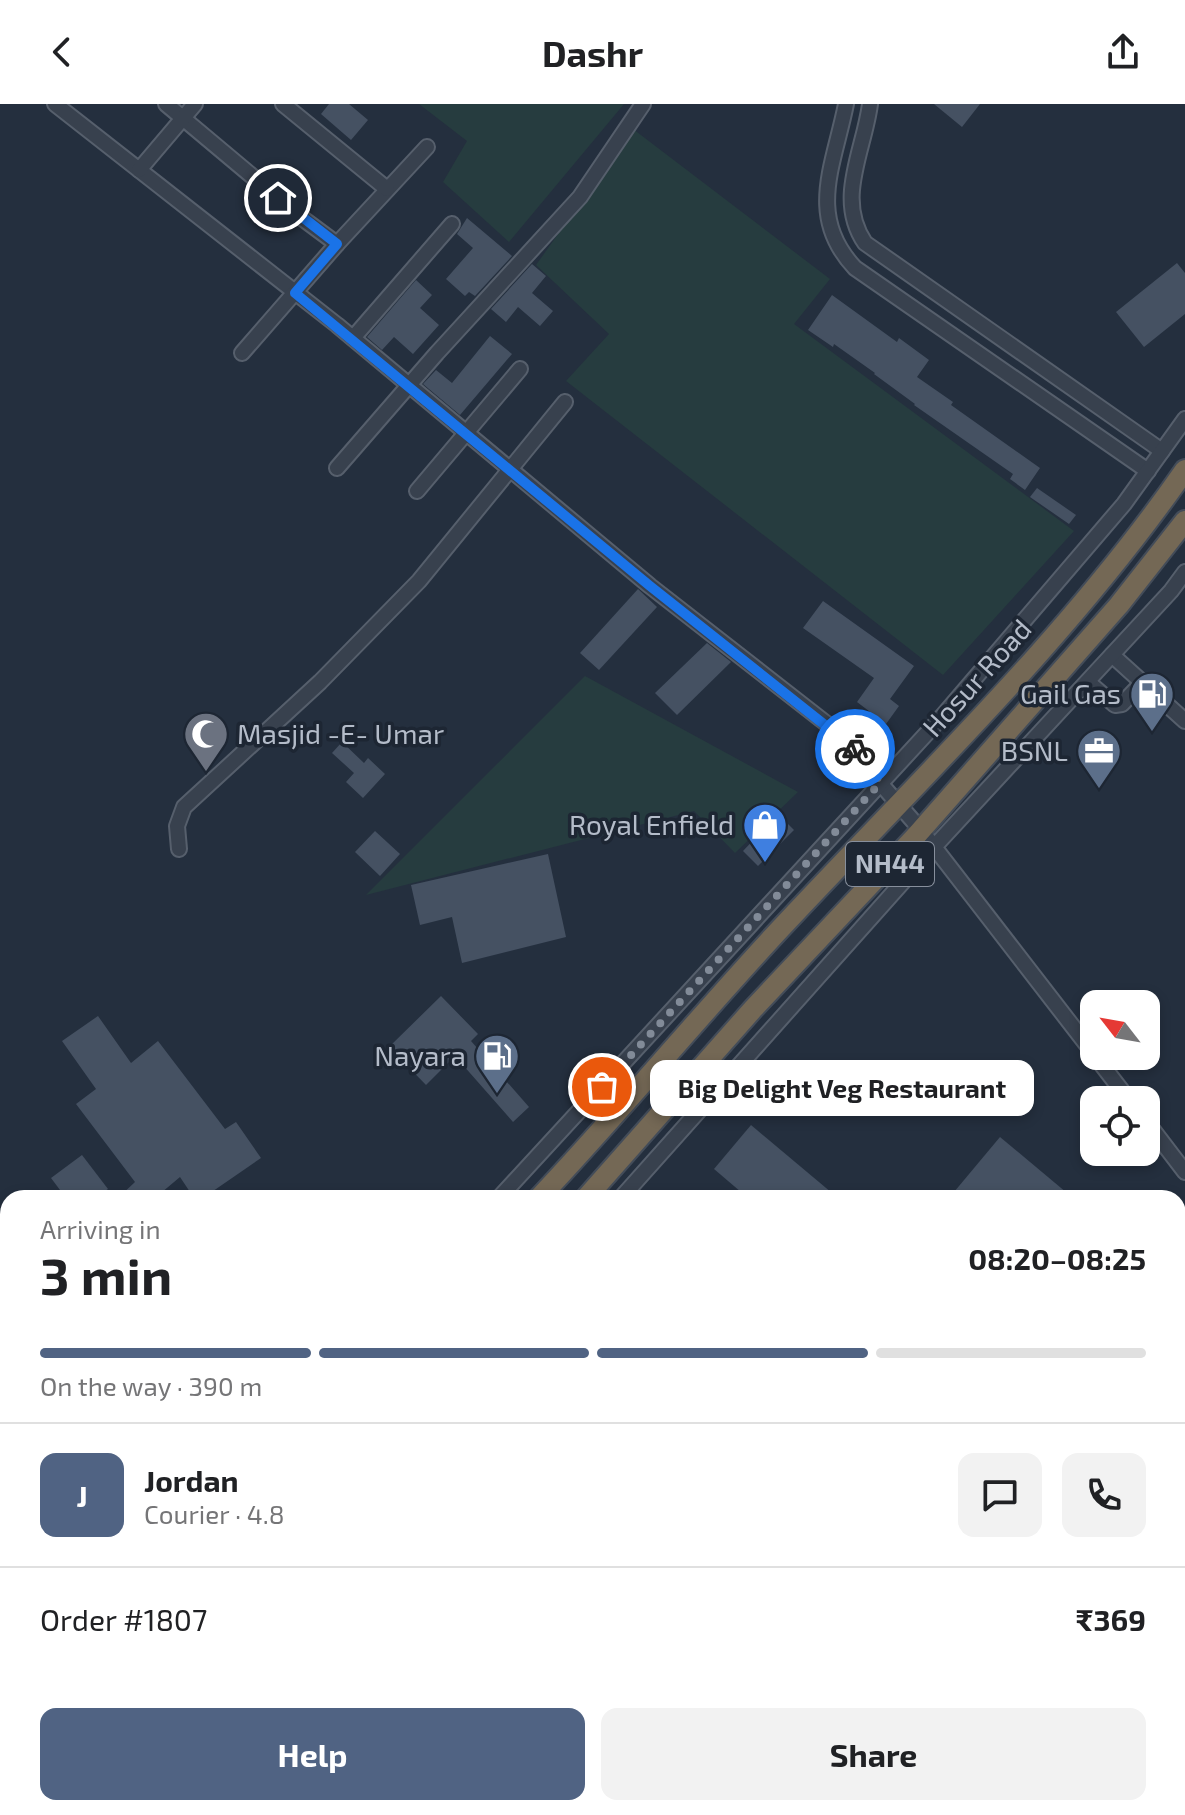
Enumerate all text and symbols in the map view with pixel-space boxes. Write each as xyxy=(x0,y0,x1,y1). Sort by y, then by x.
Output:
icon: back xyxy=(40,30,84,74)
icon: share xyxy=(1101,30,1145,74)
text: Dashr xyxy=(542,31,643,74)
pin xyxy=(244,164,312,232)
icon: home xyxy=(256,176,300,220)
street label: Hosur Road xyxy=(915,612,1038,743)
fuel station icon: Gail Gas xyxy=(1128,670,1176,733)
place label: Gail Gas xyxy=(1020,676,1121,710)
courier xyxy=(815,709,895,789)
mosque icon: Masjid -E- Umar xyxy=(182,710,230,773)
place label: Masjid -E- Umar xyxy=(237,716,444,750)
icon: bike xyxy=(833,727,877,771)
office icon: BSNL xyxy=(1075,727,1123,790)
place label: BSNL xyxy=(1001,733,1068,767)
shop icon: Royal Enfield xyxy=(741,801,789,864)
place label: Royal Enfield xyxy=(569,807,734,841)
road number: NH44 xyxy=(846,842,934,886)
north arrow xyxy=(1080,990,1160,1070)
map controls xyxy=(1080,990,1160,1166)
fuel station icon: Nayara xyxy=(473,1032,521,1095)
place label: Nayara xyxy=(374,1038,466,1072)
pin xyxy=(568,1053,636,1121)
callout: Big Delight Veg Restaurant xyxy=(650,1059,1034,1115)
icon: bag xyxy=(580,1065,624,1109)
text: Big Delight Veg Restaurant xyxy=(678,1072,1006,1103)
button: locate xyxy=(1080,1086,1160,1166)
text: Arriving in xyxy=(40,1213,161,1244)
text: 08:20–08:25 xyxy=(968,1240,1146,1276)
text: 3 min xyxy=(40,1243,172,1305)
text: On the way · 390 m xyxy=(40,1370,262,1401)
button: chat xyxy=(958,1453,1042,1537)
button: phone xyxy=(1062,1453,1146,1537)
text: Jordan xyxy=(144,1462,239,1498)
text: J xyxy=(76,1477,88,1513)
text: Courier · 4.8 xyxy=(144,1498,285,1529)
text: Order #1807 xyxy=(40,1601,207,1637)
text: ₹369 xyxy=(1076,1601,1146,1637)
button: Help xyxy=(40,1708,585,1800)
button: Share xyxy=(601,1708,1146,1800)

